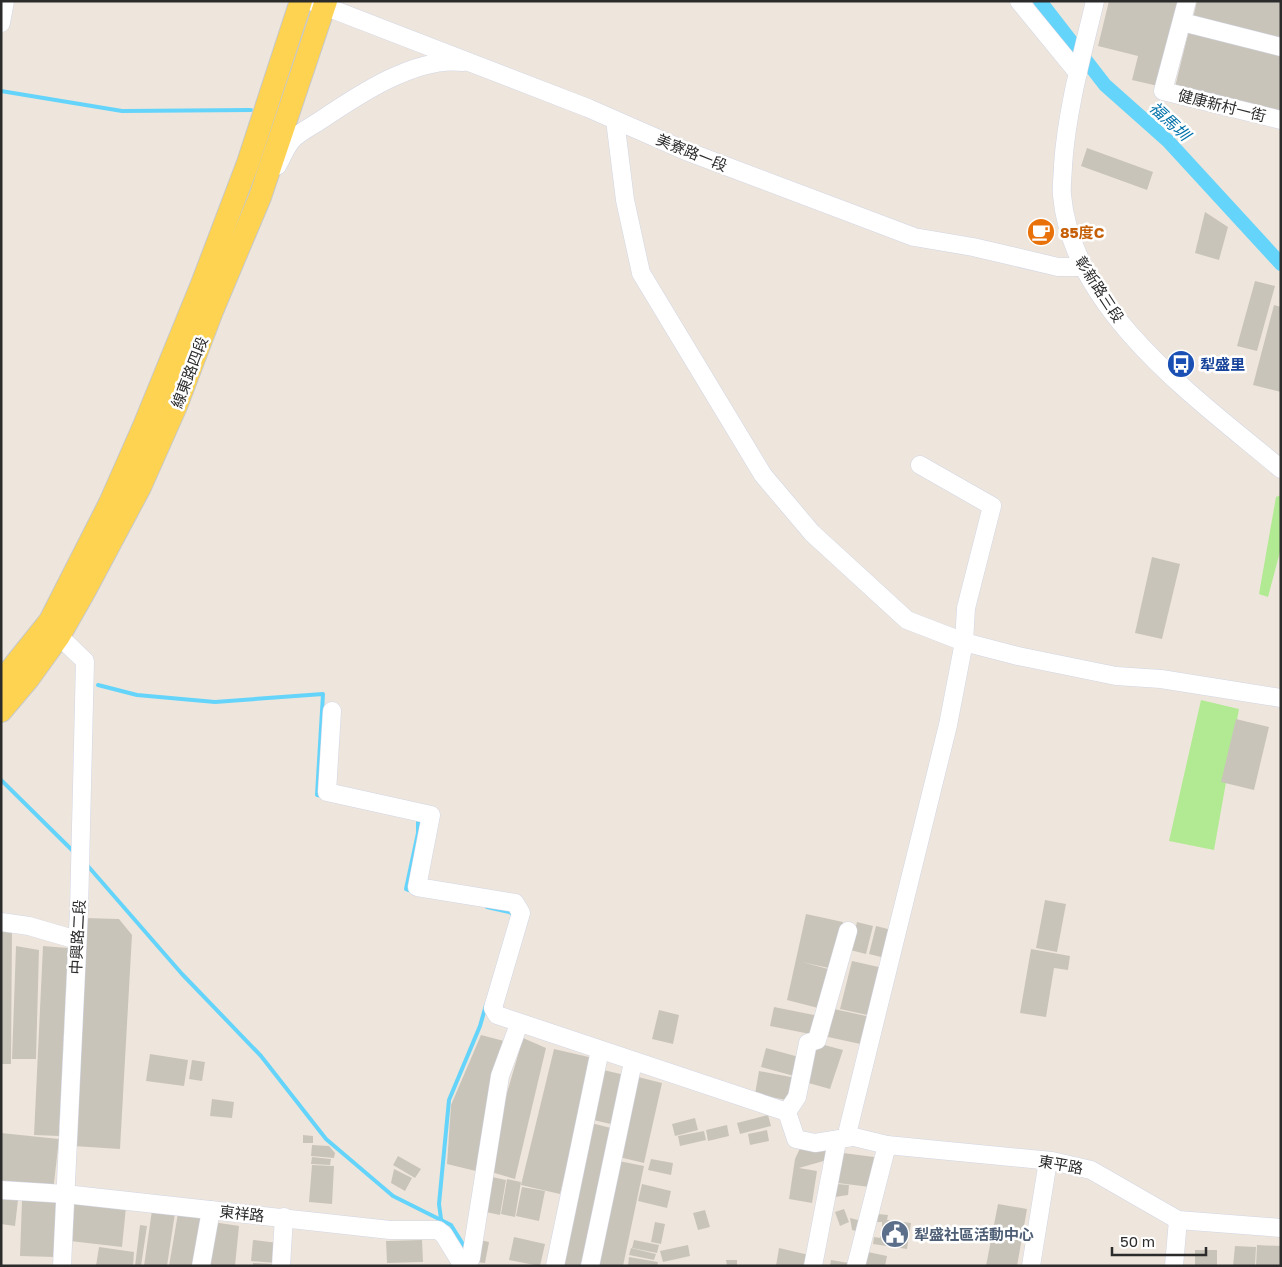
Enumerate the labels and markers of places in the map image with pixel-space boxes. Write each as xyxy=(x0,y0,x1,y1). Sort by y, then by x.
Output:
cafe icon: 85度C xyxy=(1026,217,1056,247)
place label: 85度C xyxy=(1060,223,1105,241)
bus stop icon: 犁盛里 xyxy=(1166,349,1196,379)
place label: 犁盛里 xyxy=(1200,355,1245,373)
public building icon: 犁盛社區活動中心 xyxy=(880,1219,910,1249)
place label: 犁盛社區活動中心 xyxy=(914,1225,1034,1243)

